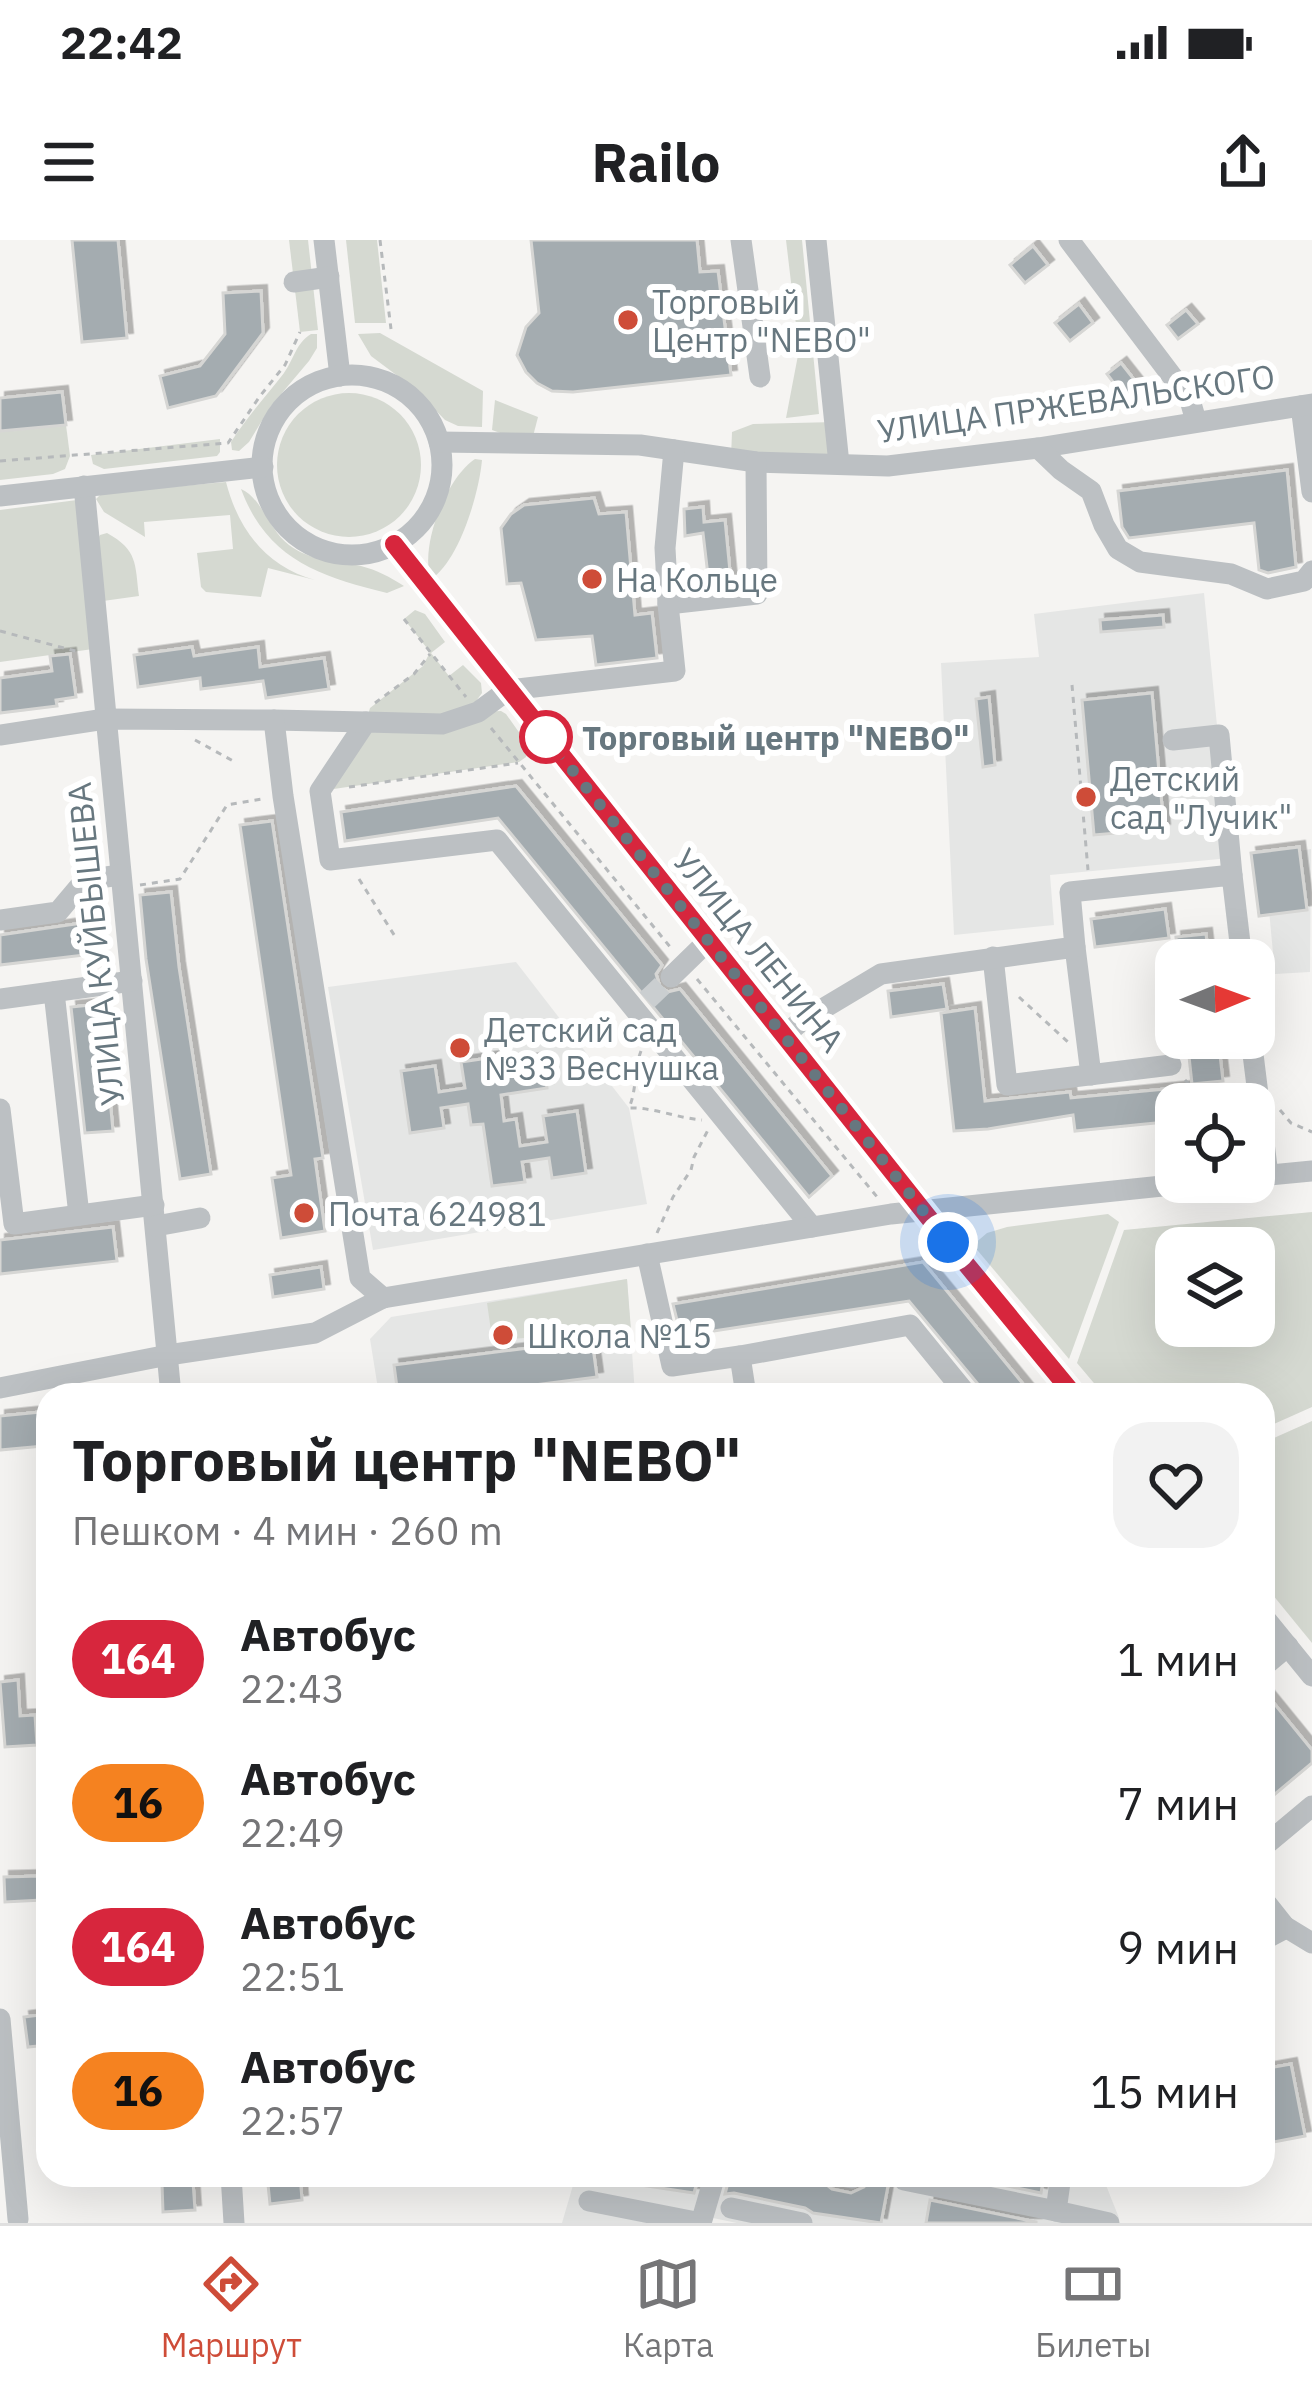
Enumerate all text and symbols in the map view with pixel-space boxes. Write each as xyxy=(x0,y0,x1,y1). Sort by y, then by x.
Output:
text: 22:42 xyxy=(60,13,183,71)
text: Railo xyxy=(592,127,720,197)
icon: menu xyxy=(36,129,102,195)
icon: share xyxy=(1210,129,1276,195)
place label: Торговый Центр "NEBO" xyxy=(652,280,871,361)
marker: Торговый Центр "NEBO" xyxy=(615,307,641,333)
street label: УЛИЦА ПРЖЕВАЛЬСКОГО xyxy=(875,354,1277,452)
place label: На Кольце xyxy=(616,558,778,601)
marker: На Кольце xyxy=(579,566,605,592)
marker: Торговый центр "NEBO" xyxy=(521,712,571,762)
place label: Торговый центр "NEBO" xyxy=(582,716,969,759)
place label: Детский сад "Лучик" xyxy=(1110,757,1292,838)
street label: УЛИЦА КУЙБЫШЕВА xyxy=(57,780,133,1108)
marker: Детский сад "Лучик" xyxy=(1073,784,1099,810)
street label: УЛИЦА ЛЕНИНА xyxy=(664,839,854,1061)
north arrow xyxy=(1155,939,1275,1059)
map controls xyxy=(1155,939,1275,1347)
place label: Детский сад №33 Веснушка xyxy=(484,1008,719,1089)
marker: Детский сад №33 Веснушка xyxy=(447,1035,473,1061)
button: locate xyxy=(1155,1083,1275,1203)
place label: Почта 624981 xyxy=(328,1192,546,1235)
marker: Почта 624981 xyxy=(291,1200,317,1226)
your location xyxy=(918,1212,978,1272)
button: layers xyxy=(1155,1227,1275,1347)
place label: Школа №15 xyxy=(527,1314,712,1357)
marker: Школа №15 xyxy=(490,1322,516,1348)
button: heart xyxy=(1113,1422,1239,1548)
text: Торговый центр "NEBO" xyxy=(72,1423,741,1497)
text: Пешком · 4 мин · 260 m xyxy=(72,1505,503,1556)
text: Автобус xyxy=(240,1605,416,1663)
text: 1 мин xyxy=(1117,1630,1239,1688)
text: 164 xyxy=(100,1631,176,1686)
text: 22:43 xyxy=(240,1663,345,1714)
text: Автобус xyxy=(240,1749,416,1807)
text: 7 мин xyxy=(1117,1774,1239,1832)
text: 16 xyxy=(113,1775,163,1830)
text: 22:49 xyxy=(240,1807,345,1858)
text: Автобус xyxy=(240,1893,416,1951)
text: 9 мин xyxy=(1117,1918,1239,1976)
text: 164 xyxy=(100,1919,176,1974)
text: 22:51 xyxy=(240,1951,345,2002)
text: Автобус xyxy=(240,2037,416,2095)
text: 15 мин xyxy=(1090,2062,1239,2120)
text: 16 xyxy=(113,2063,163,2118)
text: 22:57 xyxy=(240,2095,345,2146)
tab: Маршрут xyxy=(161,2251,302,2366)
tab: Карта xyxy=(623,2251,714,2366)
tab: Билеты xyxy=(1035,2251,1151,2366)

